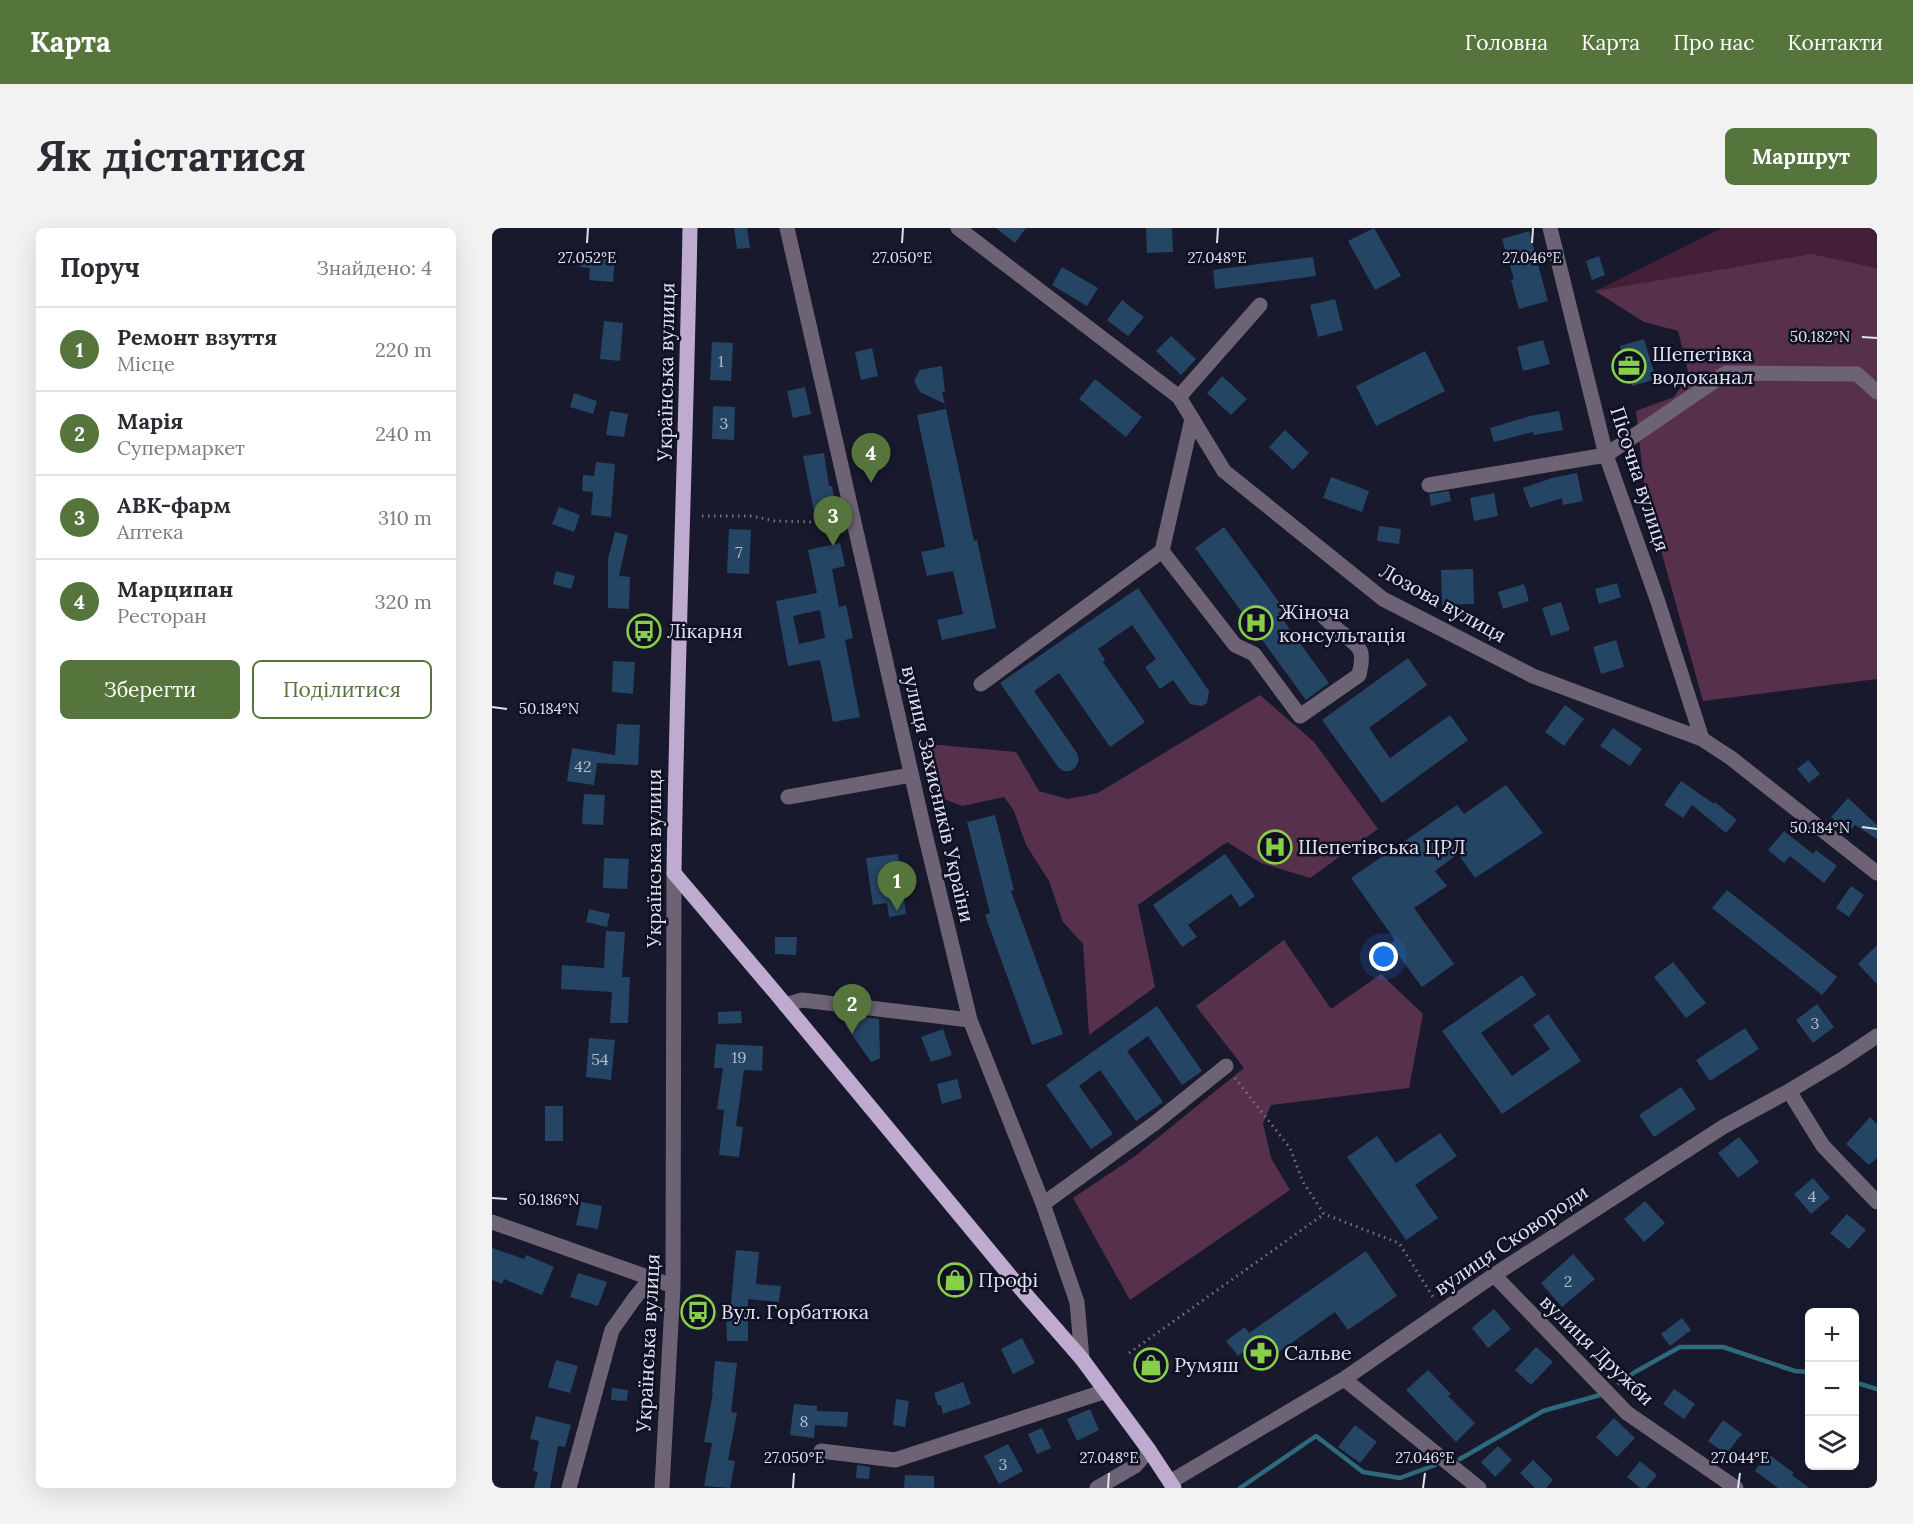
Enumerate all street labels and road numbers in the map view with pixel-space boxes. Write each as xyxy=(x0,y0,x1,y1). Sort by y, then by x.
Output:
street label: Українська вулиця xyxy=(651,282,680,463)
street label: Пісочна вулиця xyxy=(1605,403,1676,554)
street label: Лозова вулиця xyxy=(1376,558,1511,648)
street label: вулиця Захисників України xyxy=(897,663,980,925)
street label: Українська вулиця xyxy=(641,769,666,948)
street label: вулиця Сковороди xyxy=(1429,1179,1592,1300)
street label: Українська вулиця xyxy=(630,1253,665,1434)
street label: вулиця Дружби xyxy=(1535,1289,1660,1410)

